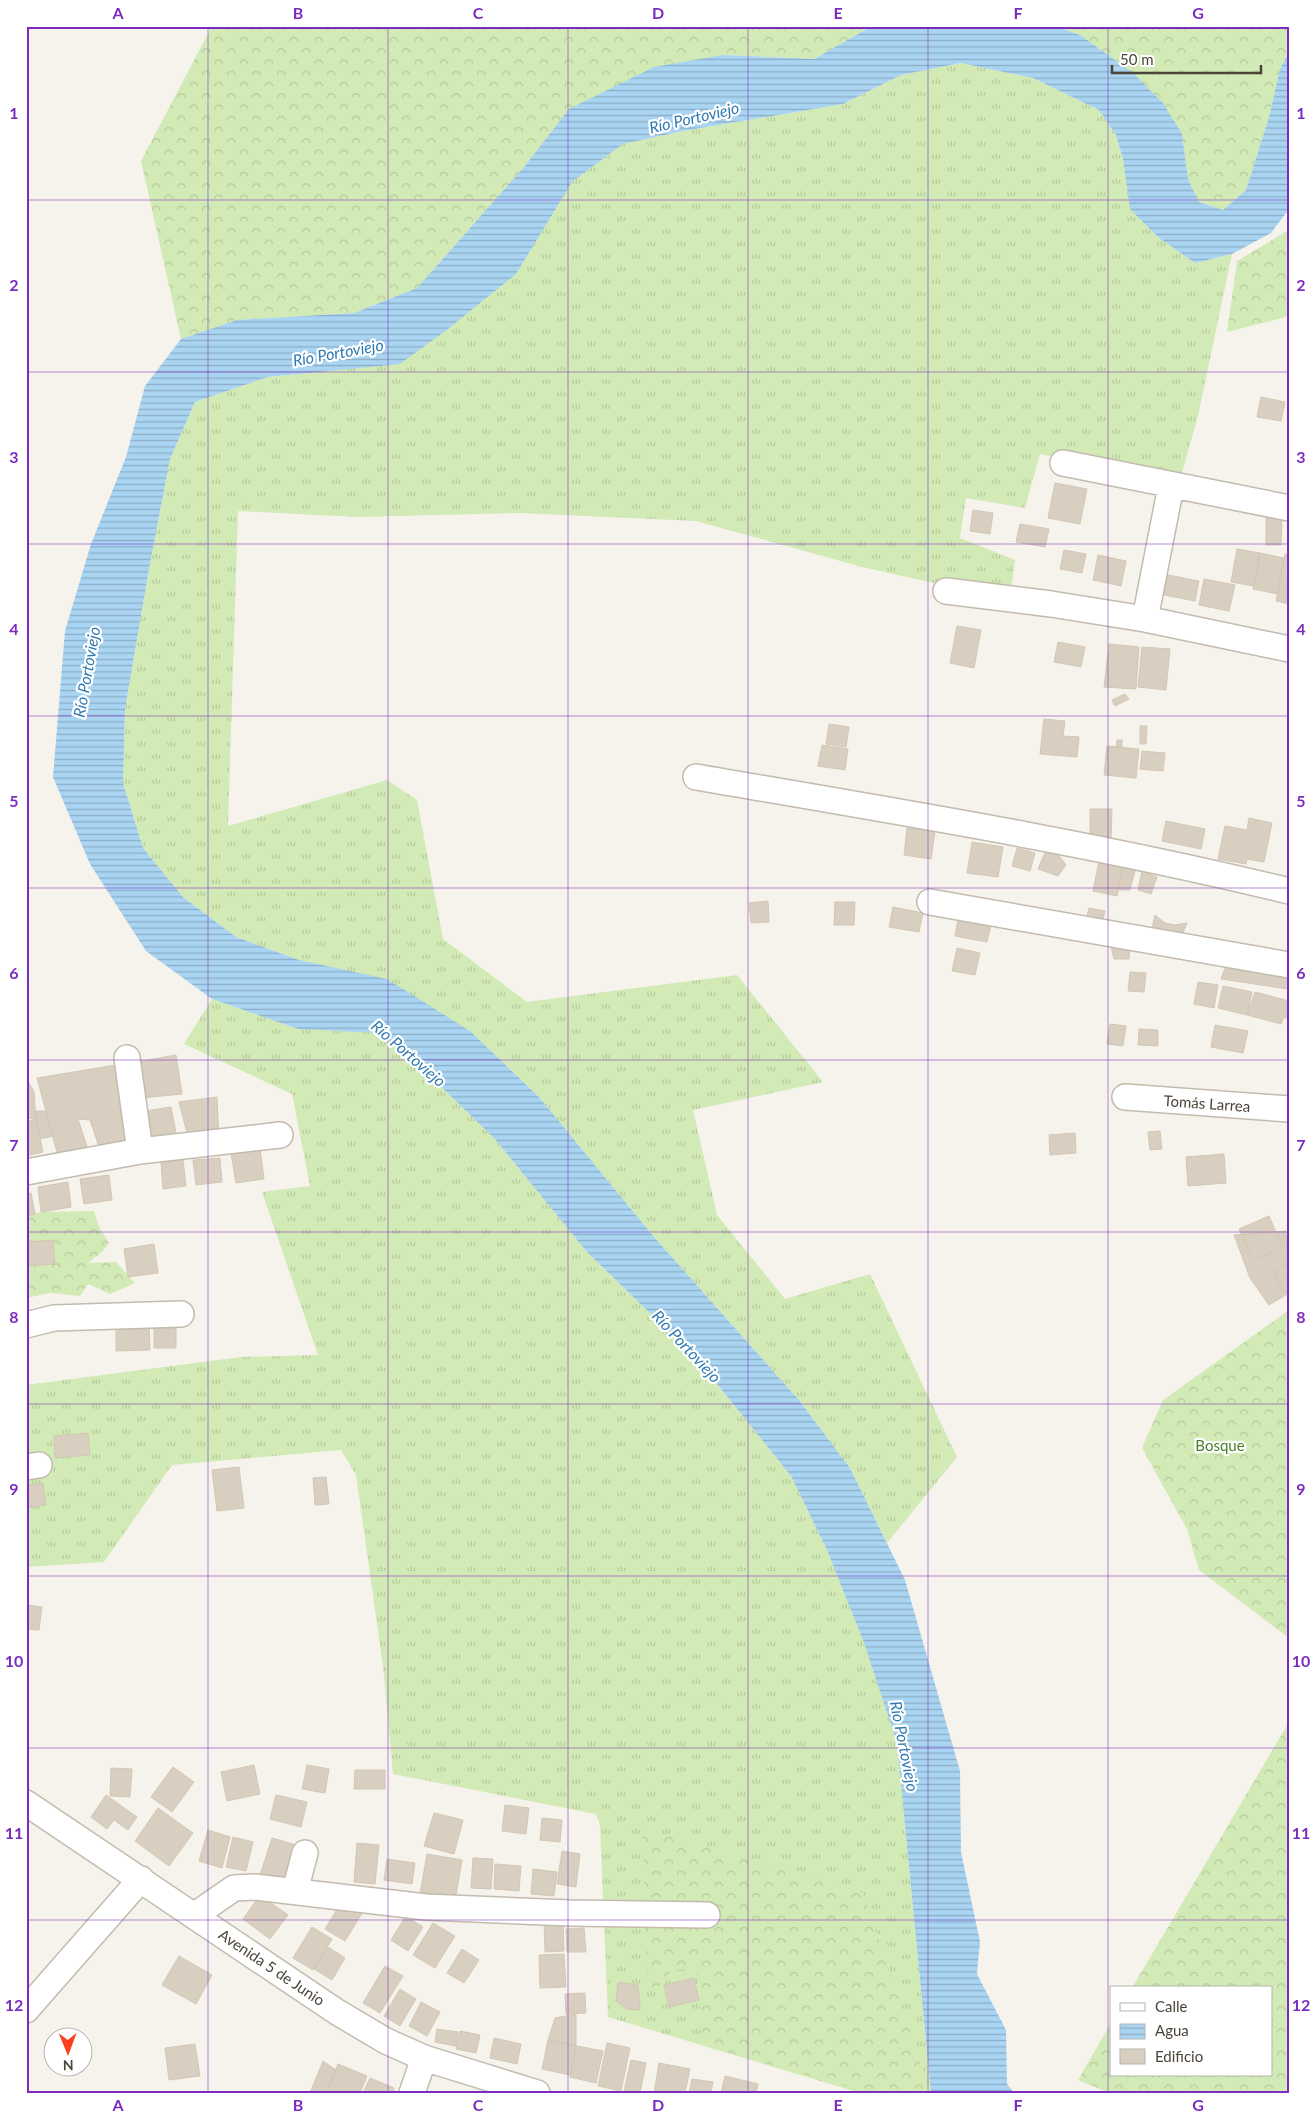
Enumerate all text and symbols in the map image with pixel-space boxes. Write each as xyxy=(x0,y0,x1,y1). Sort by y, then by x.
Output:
text: A xyxy=(111,3,124,22)
text: B xyxy=(293,3,303,22)
text: C xyxy=(473,3,484,22)
text: D xyxy=(652,3,664,22)
text: E xyxy=(833,3,843,22)
text: F xyxy=(1013,3,1023,22)
text: G xyxy=(1192,3,1204,22)
scale bar xyxy=(1112,42,1261,74)
text: 50 m xyxy=(1120,50,1154,68)
water label: Río Portoviejo xyxy=(647,97,741,137)
text: 1 xyxy=(9,103,19,122)
text: 1 xyxy=(1296,103,1306,122)
text: 2 xyxy=(9,275,19,294)
text: 2 xyxy=(1296,275,1306,294)
water label: Río Portoviejo xyxy=(291,335,385,369)
text: 3 xyxy=(9,447,19,466)
text: 3 xyxy=(1296,447,1306,466)
text: 4 xyxy=(9,619,19,638)
text: 4 xyxy=(1296,619,1306,638)
water label: Río Portoviejo xyxy=(69,625,103,719)
text: 5 xyxy=(9,791,19,810)
text: 5 xyxy=(1296,791,1306,810)
text: 6 xyxy=(9,963,19,982)
text: 6 xyxy=(1296,963,1306,982)
water label: Río Portoviejo xyxy=(368,1016,450,1090)
street label: Tomás Larrea xyxy=(1163,1091,1251,1115)
text: 7 xyxy=(9,1135,19,1154)
text: 7 xyxy=(1296,1135,1306,1154)
water label: Río Portoviejo xyxy=(649,1306,725,1386)
text: 8 xyxy=(9,1307,19,1326)
text: 8 xyxy=(1296,1307,1306,1326)
park label: Bosque xyxy=(1195,1436,1245,1454)
text: 9 xyxy=(9,1479,19,1498)
text: 9 xyxy=(1296,1479,1306,1498)
text: 10 xyxy=(5,1651,23,1670)
text: 10 xyxy=(1292,1651,1310,1670)
water label: Río Portoviejo xyxy=(887,1699,923,1793)
text: 11 xyxy=(5,1823,23,1842)
text: 11 xyxy=(1292,1823,1310,1842)
street label: Avenida 5 de Junio xyxy=(216,1925,328,2009)
legend xyxy=(1110,1986,1272,2076)
text: 12 xyxy=(5,1995,23,2014)
text: 12 xyxy=(1292,1995,1310,2014)
text: Calle xyxy=(1155,1997,1188,2015)
text: Agua xyxy=(1155,2021,1189,2039)
north arrow xyxy=(42,2026,92,2076)
text: Edificio xyxy=(1155,2047,1203,2065)
text: N xyxy=(63,2057,74,2074)
text: A xyxy=(111,2095,124,2114)
text: B xyxy=(293,2095,303,2114)
text: C xyxy=(473,2095,484,2114)
text: D xyxy=(652,2095,664,2114)
text: E xyxy=(833,2095,843,2114)
text: F xyxy=(1013,2095,1023,2114)
text: G xyxy=(1192,2095,1204,2114)

